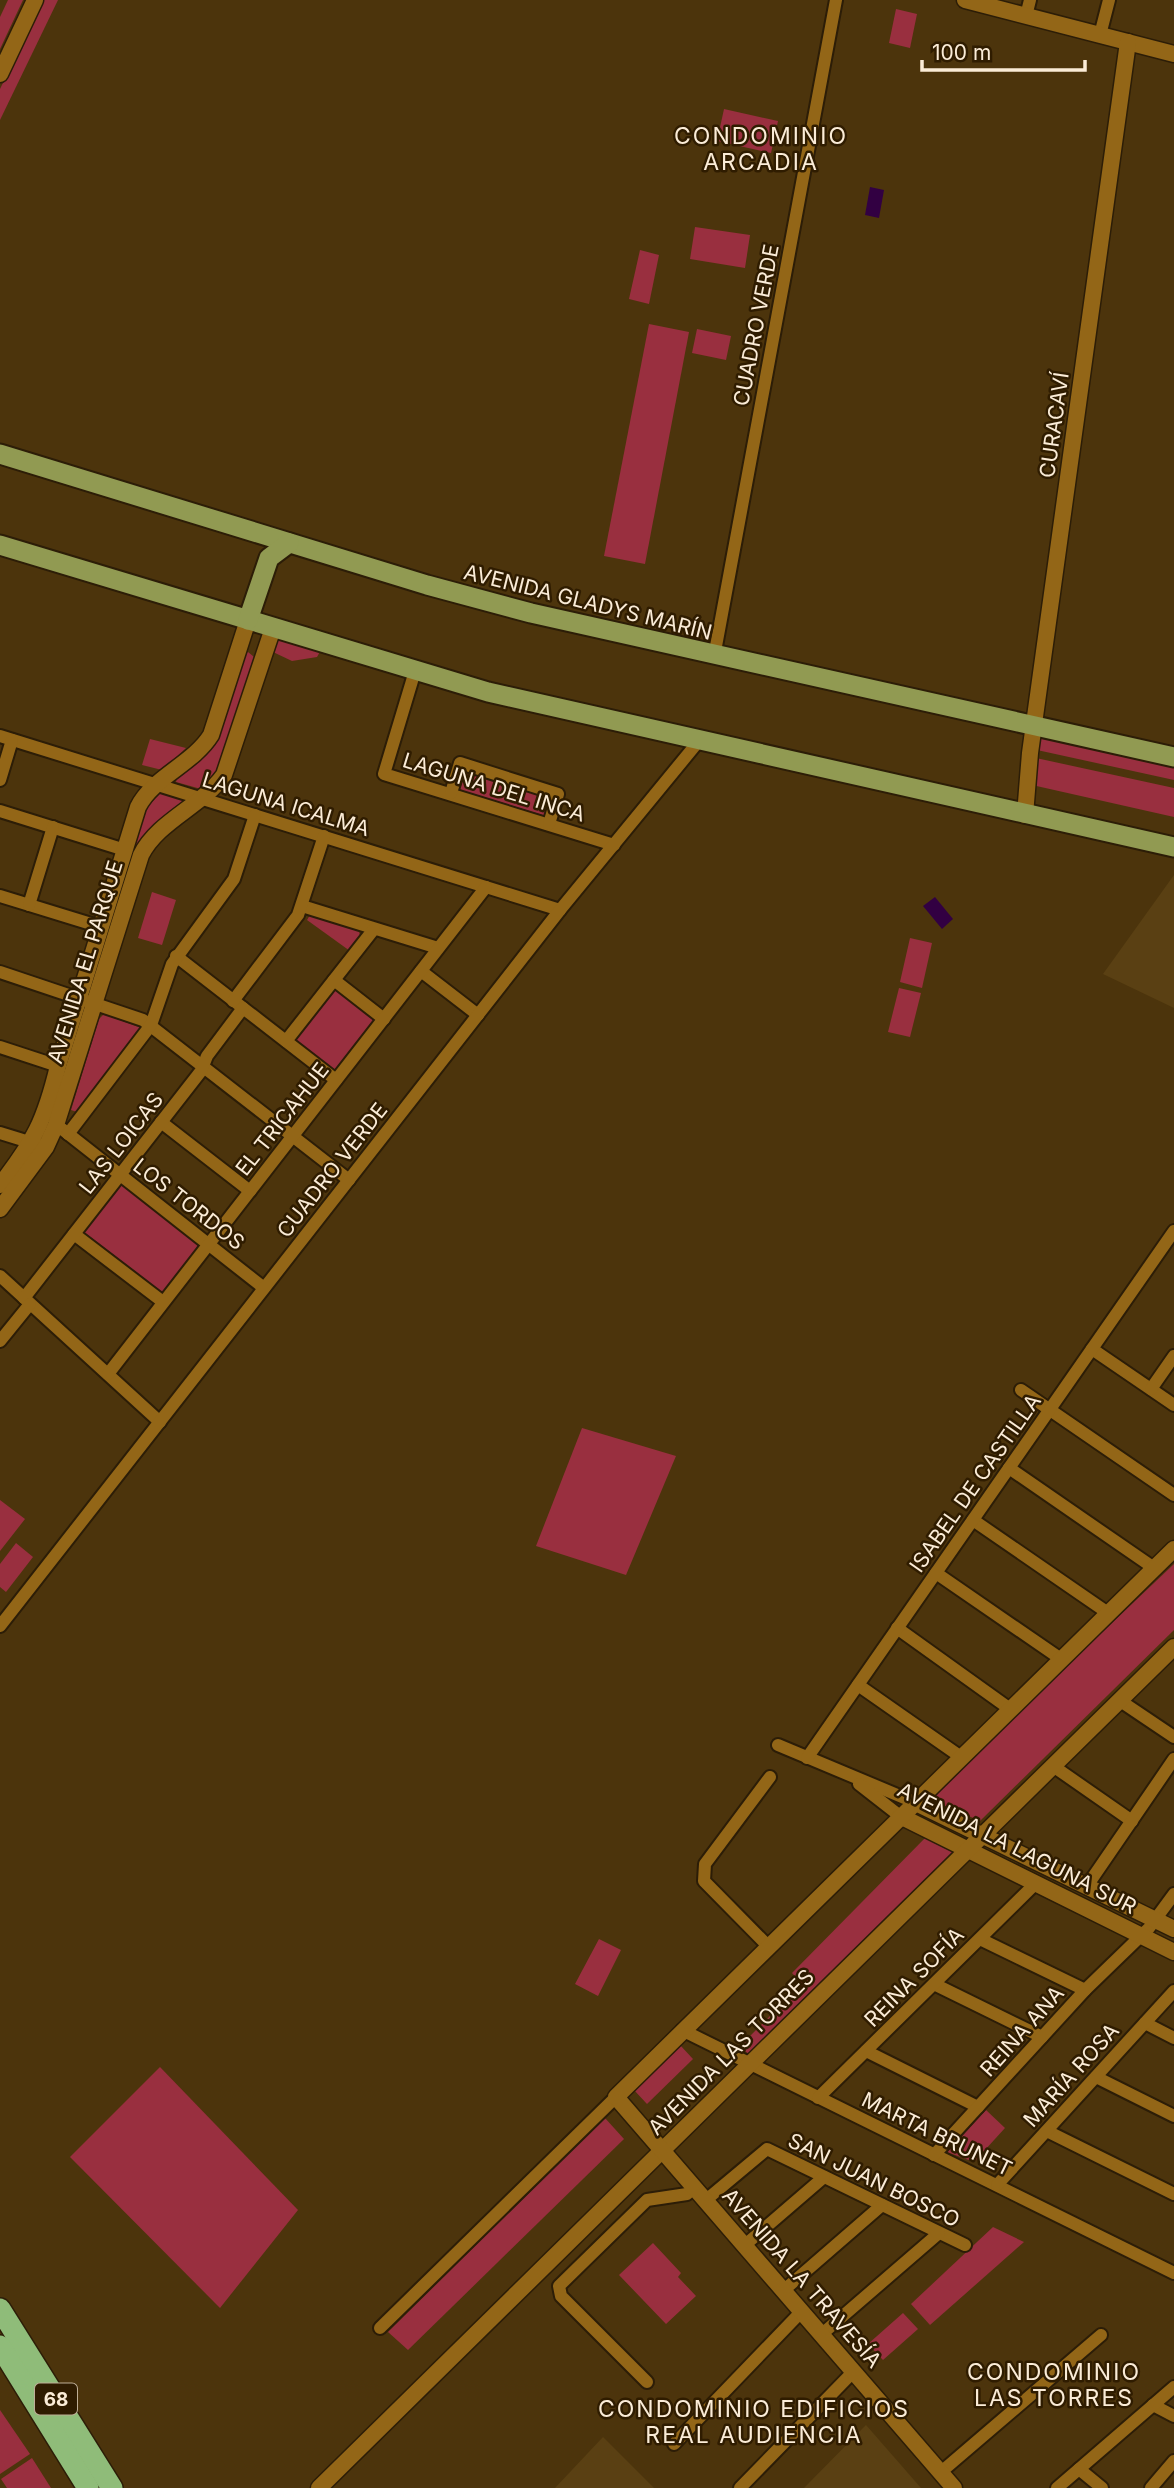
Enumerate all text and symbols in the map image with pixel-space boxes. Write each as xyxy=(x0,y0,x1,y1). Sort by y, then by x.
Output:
scale bar xyxy=(922,28,1085,72)
text: 100 m xyxy=(932,40,991,65)
district label: CONDOMINIO ARCADIA xyxy=(674,122,848,176)
street label: CUADRO VERDE xyxy=(728,242,784,408)
street label: CURACAVÍ xyxy=(1033,370,1074,479)
street label: AVENIDA GLADYS MARÍN xyxy=(461,558,715,645)
street label: LAGUNA DEL INCA xyxy=(400,747,588,827)
street label: LAGUNA ICALMA xyxy=(199,767,373,841)
street label: AVENIDA EL PARQUE xyxy=(42,857,128,1067)
street label: EL TRICAHUE xyxy=(230,1058,334,1180)
street label: LAS LOICAS xyxy=(74,1087,168,1199)
street label: CUADRO VERDE xyxy=(272,1098,392,1242)
street label: LOS TORDOS xyxy=(129,1153,249,1255)
street label: ISABEL DE CASTILLA xyxy=(904,1389,1046,1577)
street label: AVENIDA LA LAGUNA SUR xyxy=(893,1777,1141,1919)
street label: REINA SOFÍA xyxy=(858,1921,969,2032)
street label: AVENIDA LAS TORRES xyxy=(643,1964,819,2140)
street label: REINA ANA xyxy=(975,1981,1069,2081)
street label: MARÍA ROSA xyxy=(1017,2017,1124,2132)
street label: MARTA BRUNET xyxy=(858,2087,1016,2181)
street label: SAN JUAN BOSCO xyxy=(784,2128,964,2232)
street label: AVENIDA LA TRAVESÍA xyxy=(717,2183,887,2373)
district label: CONDOMINIO LAS TORRES xyxy=(967,2358,1141,2412)
road number: 68 xyxy=(35,2384,77,2414)
district label: CONDOMINIO EDIFICIOS REAL AUDIENCIA xyxy=(598,2395,910,2449)

